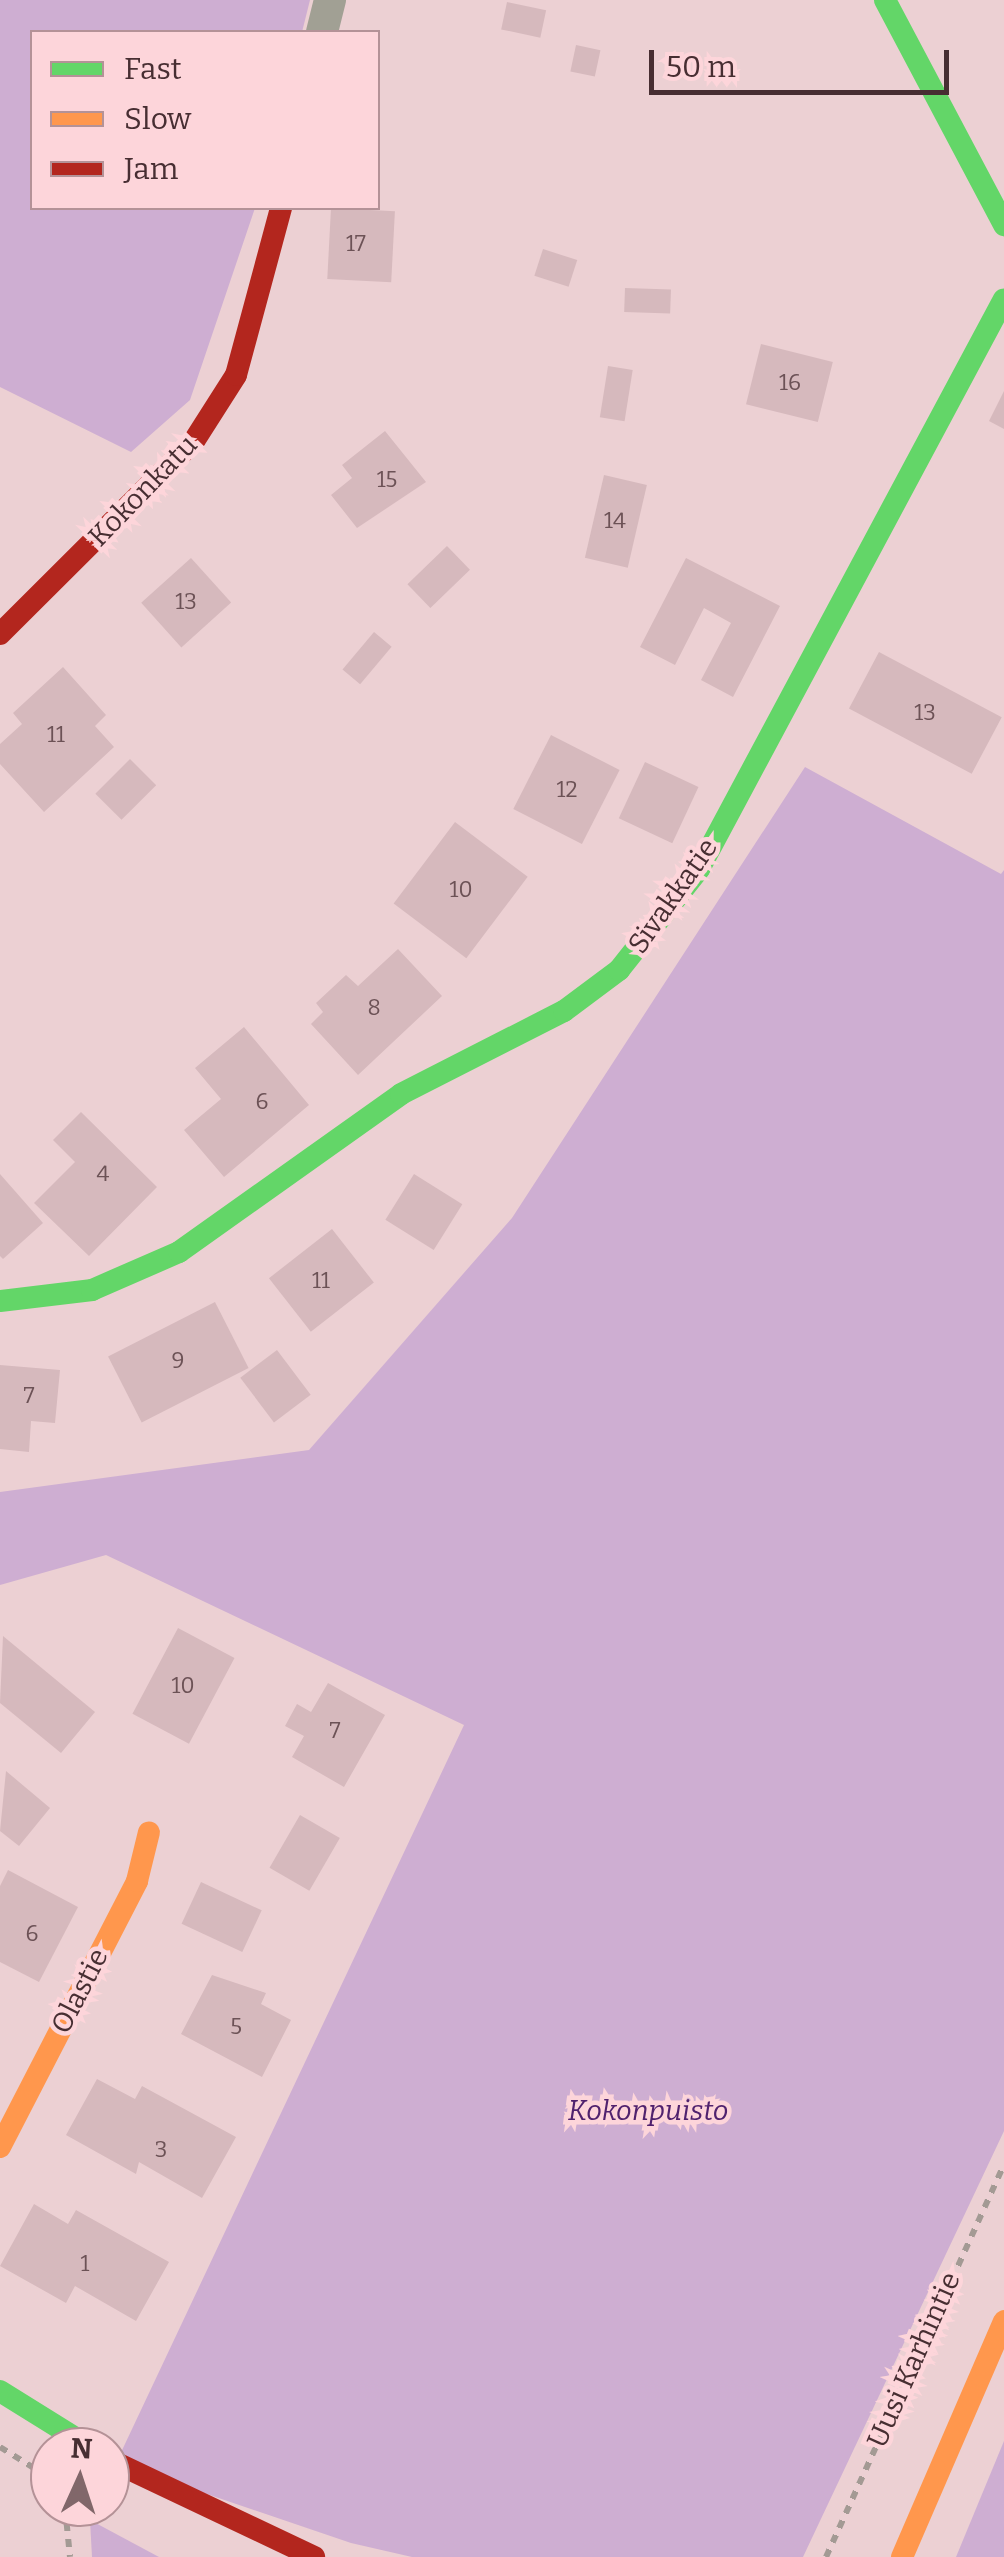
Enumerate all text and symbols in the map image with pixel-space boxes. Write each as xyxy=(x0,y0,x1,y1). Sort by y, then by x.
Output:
legend xyxy=(30,30,380,210)
scale bar xyxy=(654,30,954,92)
text: 50 m xyxy=(666,49,736,85)
text: Fast xyxy=(124,51,182,87)
text: Slow xyxy=(124,101,191,137)
text: Jam xyxy=(124,151,178,187)
house number: 17 xyxy=(346,231,366,257)
house number: 16 xyxy=(779,370,801,396)
street label: Kokonkatu xyxy=(82,428,204,554)
house number: 15 xyxy=(377,467,397,493)
house number: 14 xyxy=(604,508,626,534)
house number: 13 xyxy=(175,589,197,615)
house number: 13 xyxy=(914,700,936,726)
house number: 11 xyxy=(47,722,65,748)
house number: 12 xyxy=(557,777,577,803)
street label: Sivakkatie xyxy=(621,832,725,960)
house number: 10 xyxy=(449,877,473,903)
house number: 8 xyxy=(367,995,381,1021)
house number: 6 xyxy=(256,1089,268,1115)
house number: 4 xyxy=(97,1161,109,1187)
house number: 11 xyxy=(312,1268,330,1294)
house number: 9 xyxy=(172,1348,184,1374)
house number: 7 xyxy=(23,1383,35,1409)
house number: 10 xyxy=(171,1673,195,1699)
house number: 7 xyxy=(329,1718,341,1744)
house number: 6 xyxy=(26,1921,38,1947)
street label: Olastie xyxy=(44,1943,116,2039)
house number: 5 xyxy=(230,2014,242,2040)
park label: Kokonpuisto xyxy=(568,2094,728,2128)
house number: 3 xyxy=(155,2137,167,2163)
house number: 1 xyxy=(81,2251,89,2277)
street label: Uusi Karhintie xyxy=(860,2267,968,2453)
north arrow xyxy=(30,2427,130,2527)
text: N xyxy=(70,2431,93,2466)

